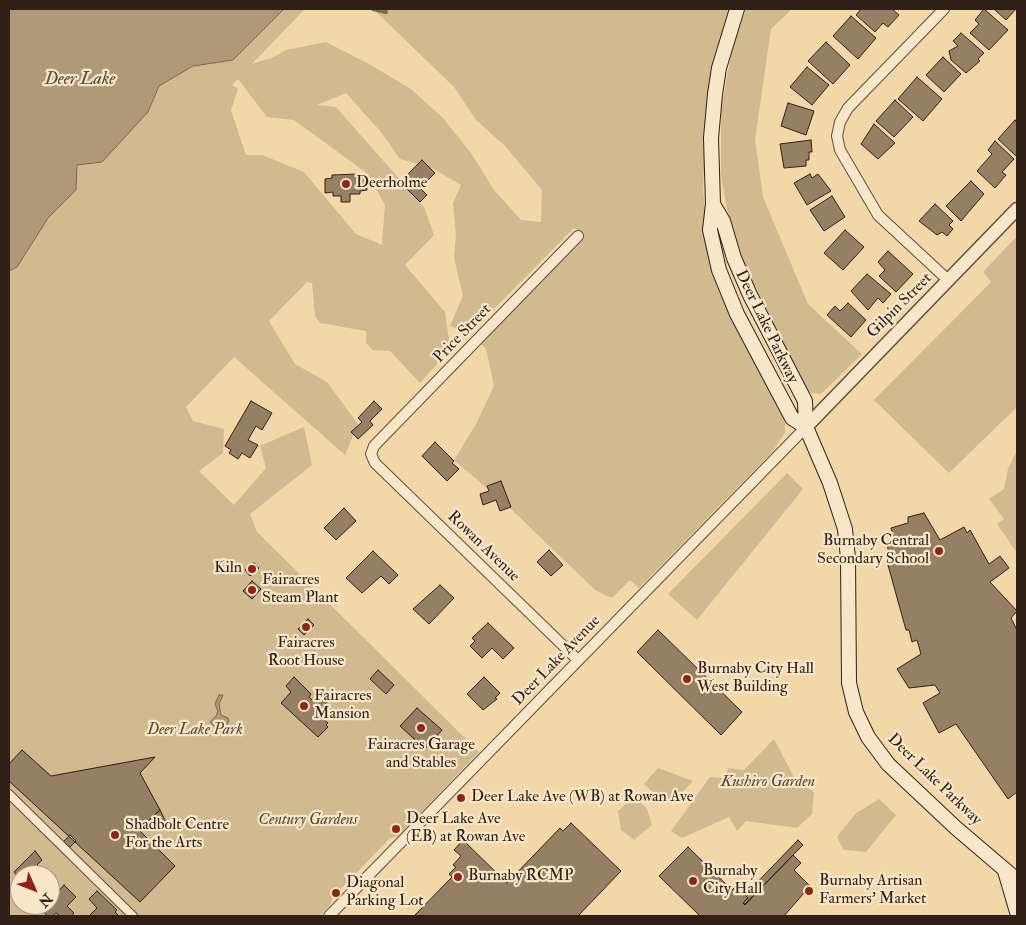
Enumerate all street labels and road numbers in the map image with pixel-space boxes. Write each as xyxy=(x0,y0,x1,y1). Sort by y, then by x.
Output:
street label: Deer Lake Parkway xyxy=(730,267,802,387)
street label: Gilpin Street xyxy=(863,269,937,343)
street label: Price Street xyxy=(430,301,496,367)
street label: Rowan Avenue xyxy=(443,508,523,586)
street label: Deer Lake Avenue xyxy=(509,612,605,710)
street label: Deer Lake Parkway xyxy=(883,730,985,830)

